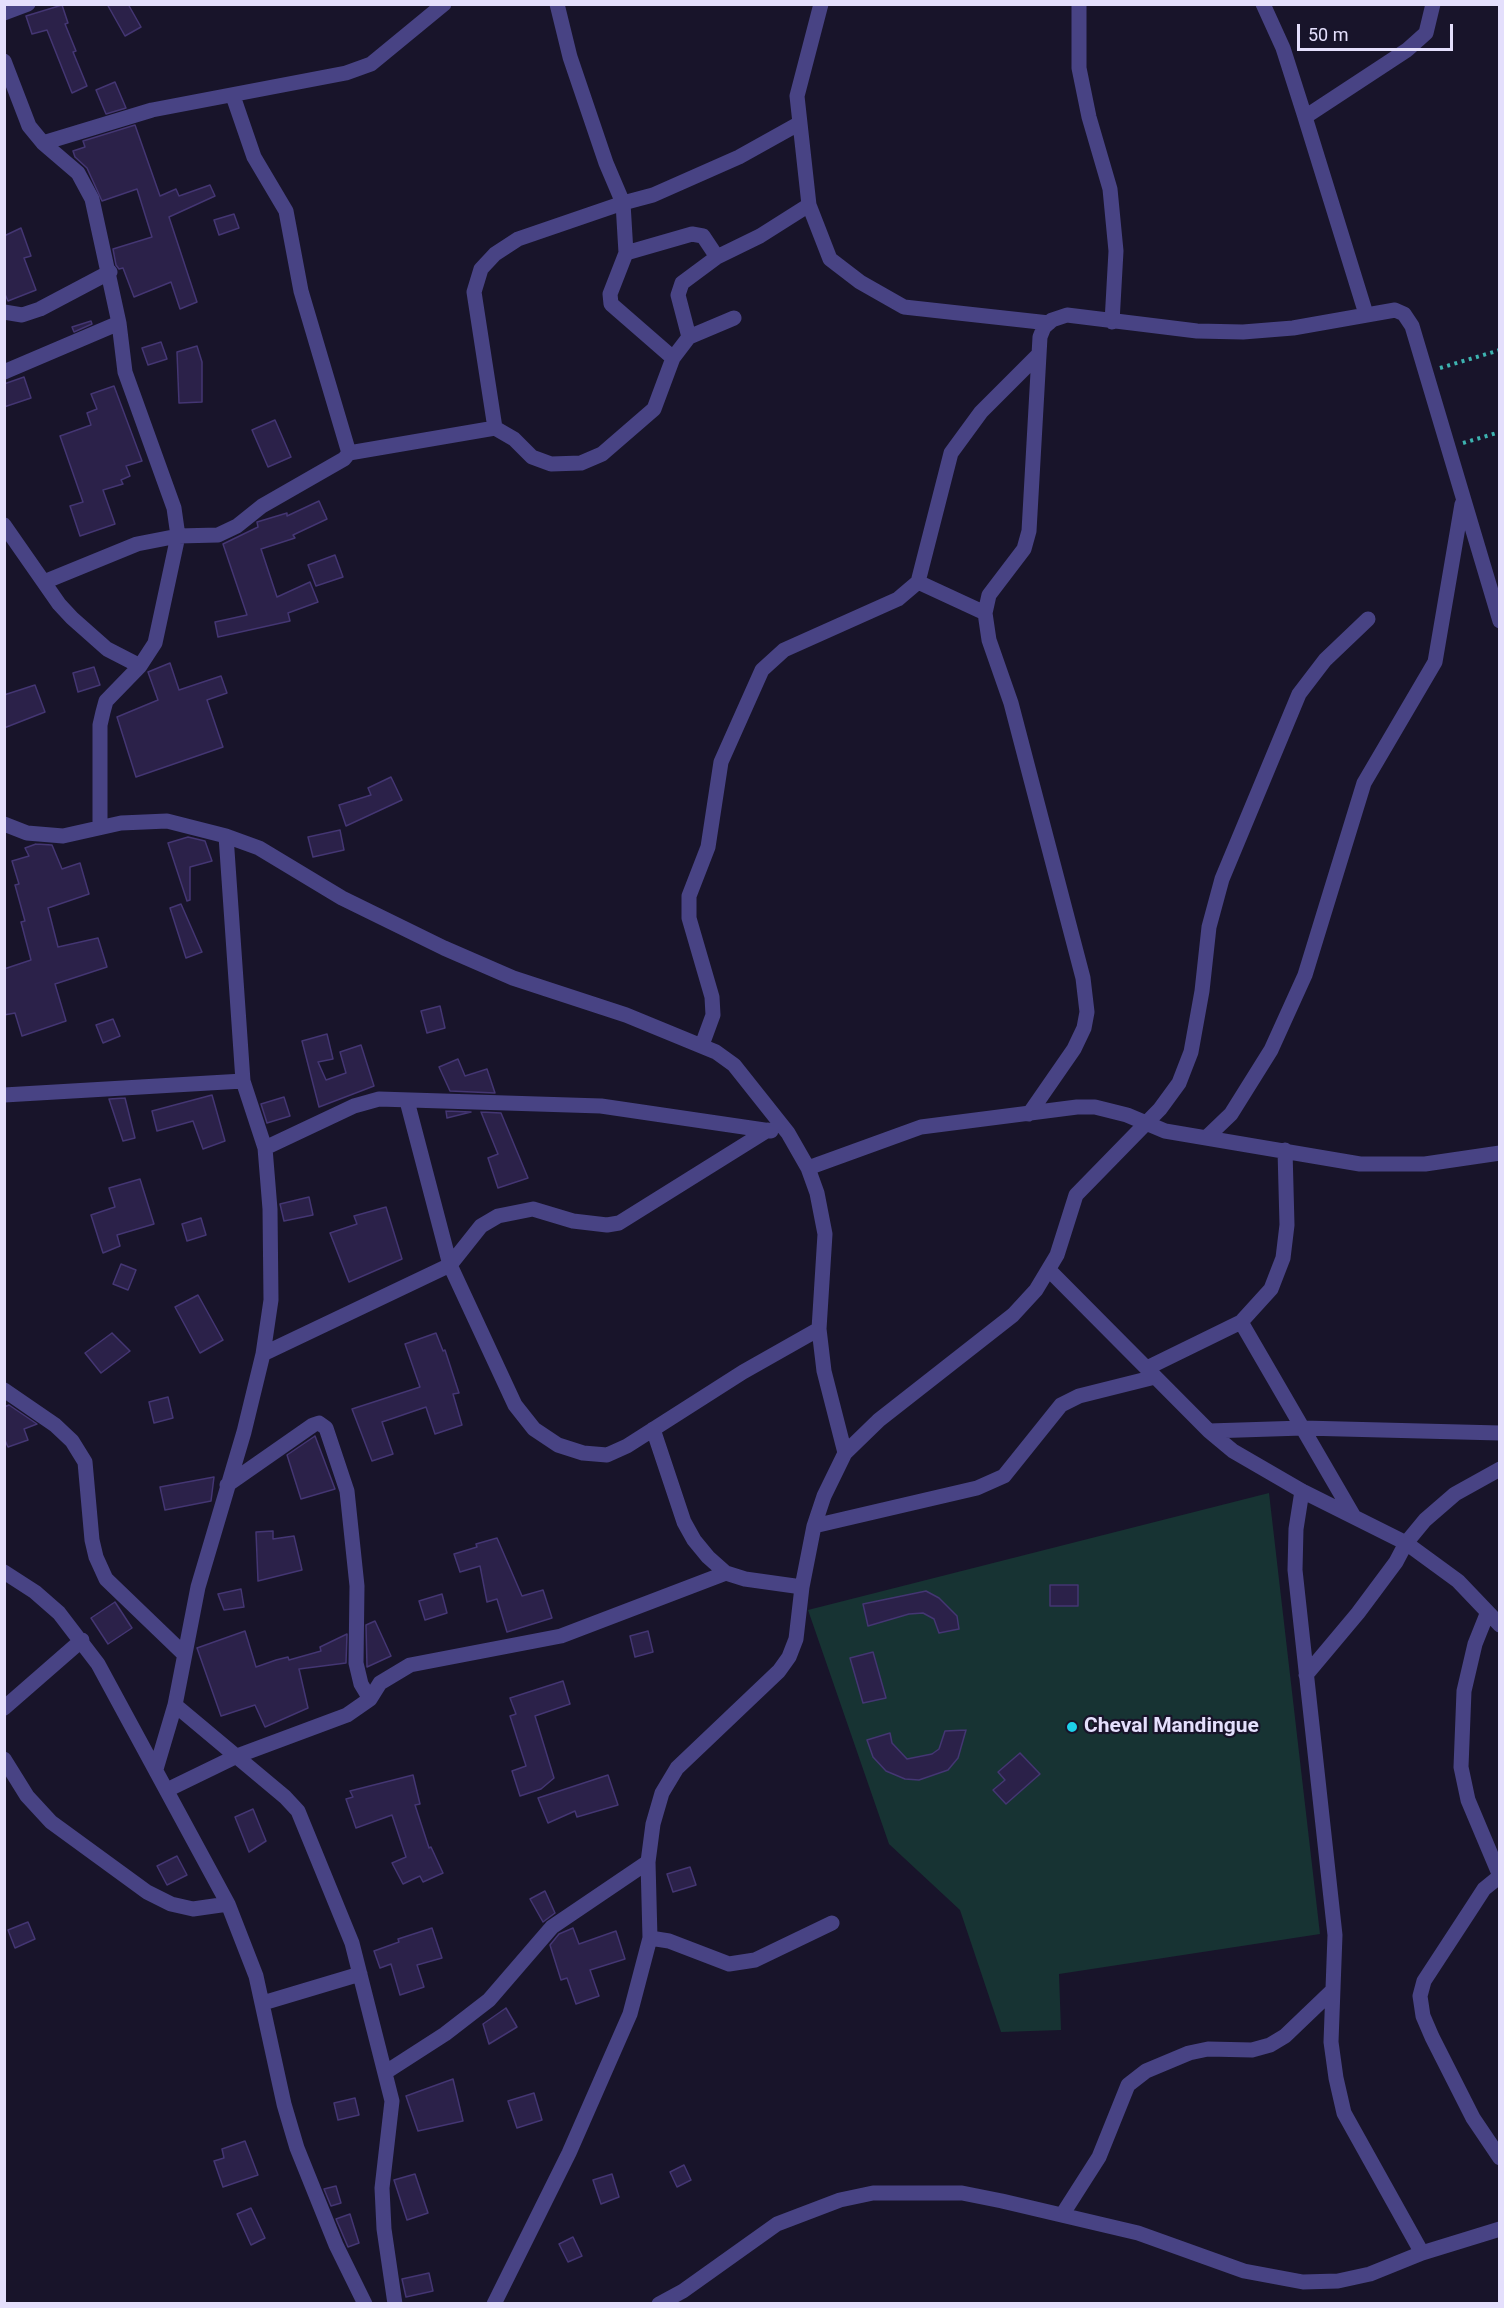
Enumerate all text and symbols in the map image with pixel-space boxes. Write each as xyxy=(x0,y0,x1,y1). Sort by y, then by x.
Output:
scale bar xyxy=(1300,12,1456,50)
text: 50 m xyxy=(1308,24,1348,45)
place label: Cheval Mandingue xyxy=(1084,1714,1259,1740)
marker: Cheval Mandingue xyxy=(1065,1720,1079,1734)

